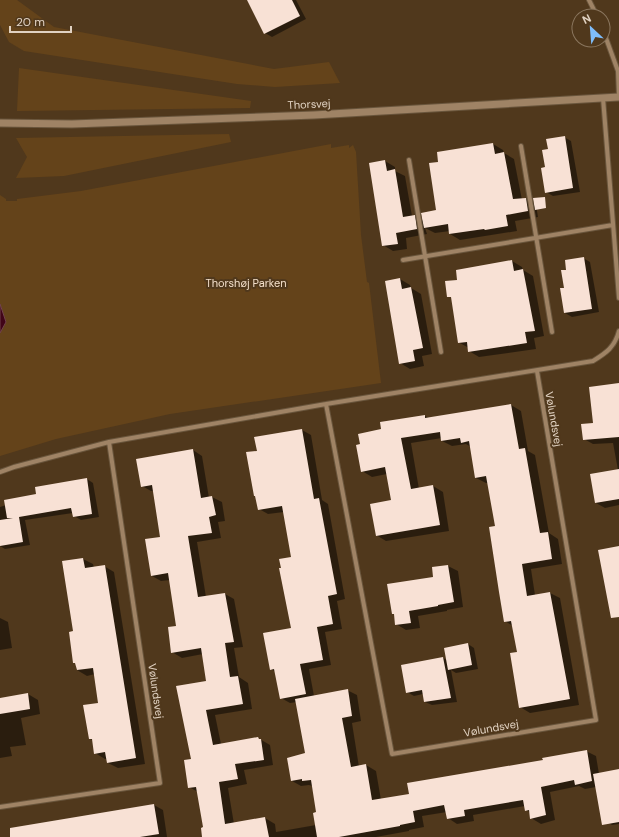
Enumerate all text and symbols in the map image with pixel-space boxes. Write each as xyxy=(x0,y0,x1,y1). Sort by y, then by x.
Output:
scale bar xyxy=(10,8,71,34)
north arrow xyxy=(571,8,611,48)
text: N xyxy=(580,11,593,27)
text: 20 m xyxy=(16,14,45,30)
street label: Thorsvej xyxy=(287,96,331,112)
park label: Thorshøj Parken xyxy=(206,276,287,290)
street label: Vølundsvej xyxy=(542,390,566,448)
street label: Vølundsvej xyxy=(145,663,167,719)
street label: Vølundsvej xyxy=(462,716,520,740)

